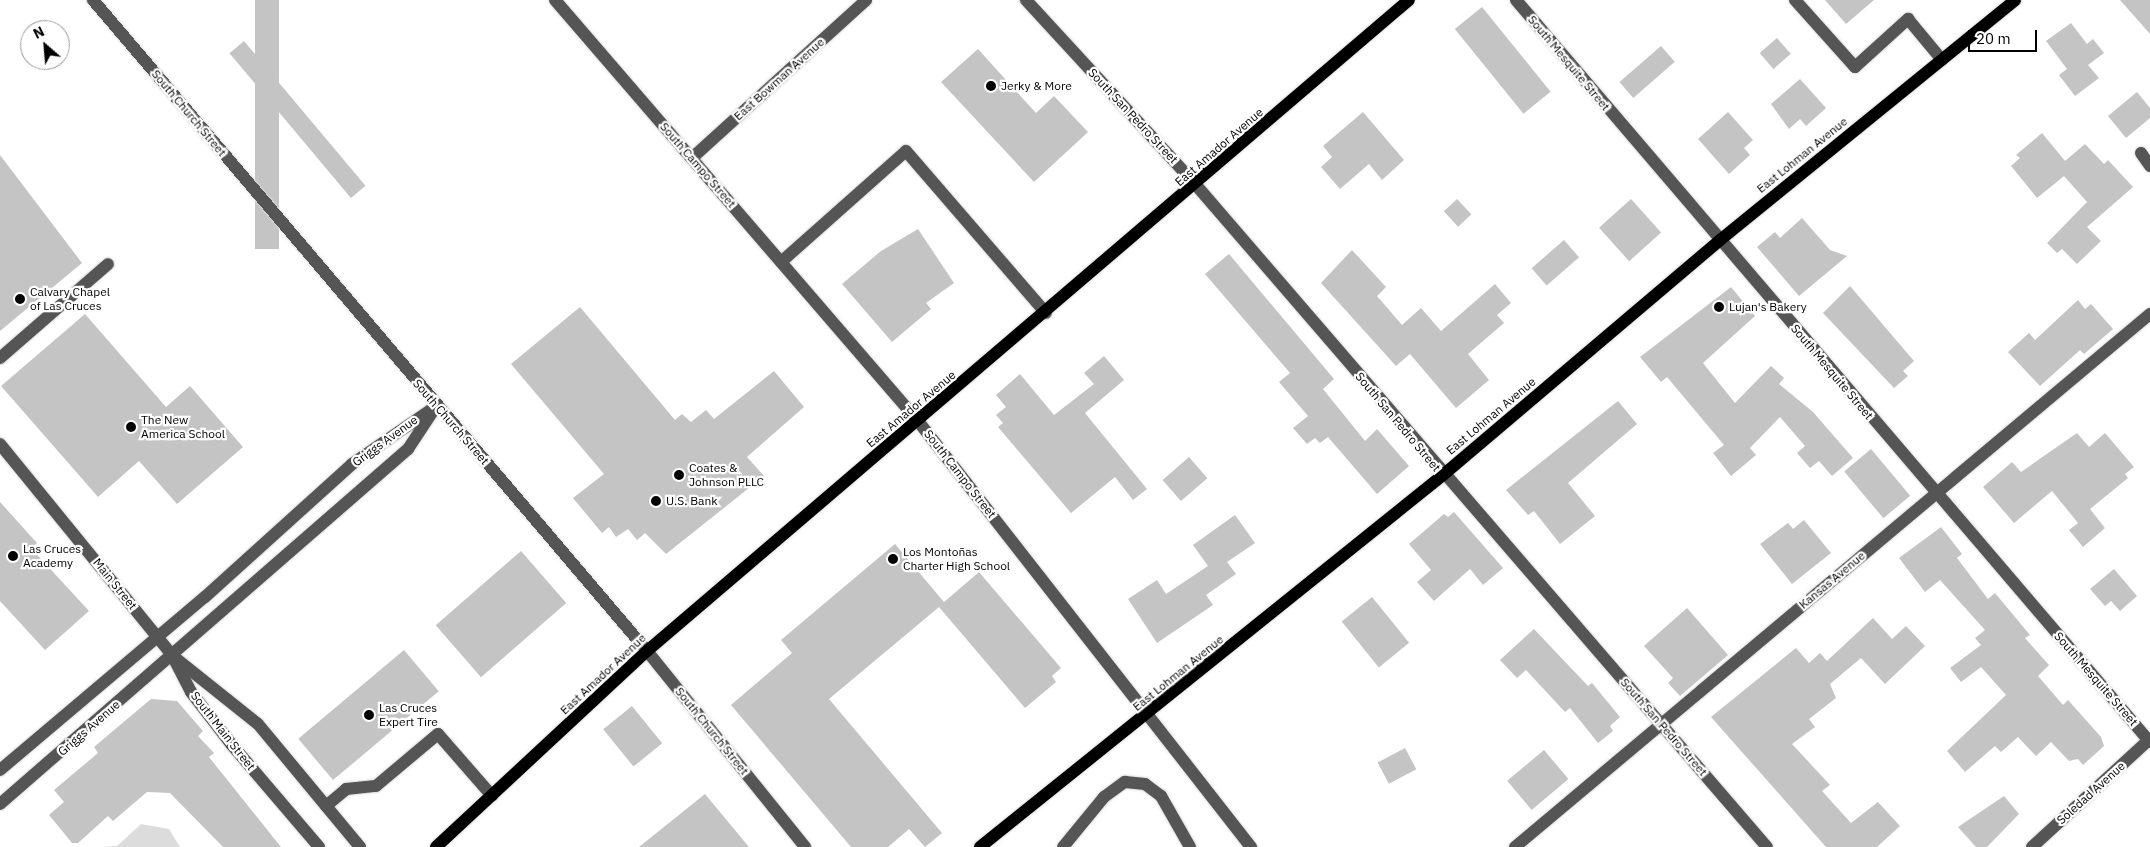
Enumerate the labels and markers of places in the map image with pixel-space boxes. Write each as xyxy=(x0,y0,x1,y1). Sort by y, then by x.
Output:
place label: Jerky & More xyxy=(1001,79,1072,93)
marker: Jerky & More xyxy=(985,80,997,92)
place label: Calvary Chapel of Las Cruces xyxy=(30,285,110,313)
marker: Calvary Chapel of Las Cruces xyxy=(14,293,26,305)
place label: Lujan's Bakery xyxy=(1729,300,1807,314)
marker: Lujan's Bakery xyxy=(1713,301,1725,313)
place label: The New America School xyxy=(141,413,225,441)
marker: The New America School xyxy=(125,421,137,433)
place label: Coates & Johnson PLLC xyxy=(689,461,764,489)
marker: Coates & Johnson PLLC xyxy=(673,469,685,481)
place label: U.S. Bank xyxy=(666,494,718,508)
marker: U.S. Bank xyxy=(650,495,662,507)
place label: Las Cruces Academy xyxy=(23,542,81,570)
place label: Los Montoñas Charter High School xyxy=(903,545,1010,573)
marker: Las Cruces Academy xyxy=(7,550,19,562)
marker: Los Montoñas Charter High School xyxy=(887,553,899,565)
place label: Las Cruces Expert Tire xyxy=(379,701,438,729)
marker: Las Cruces Expert Tire xyxy=(363,709,375,721)

